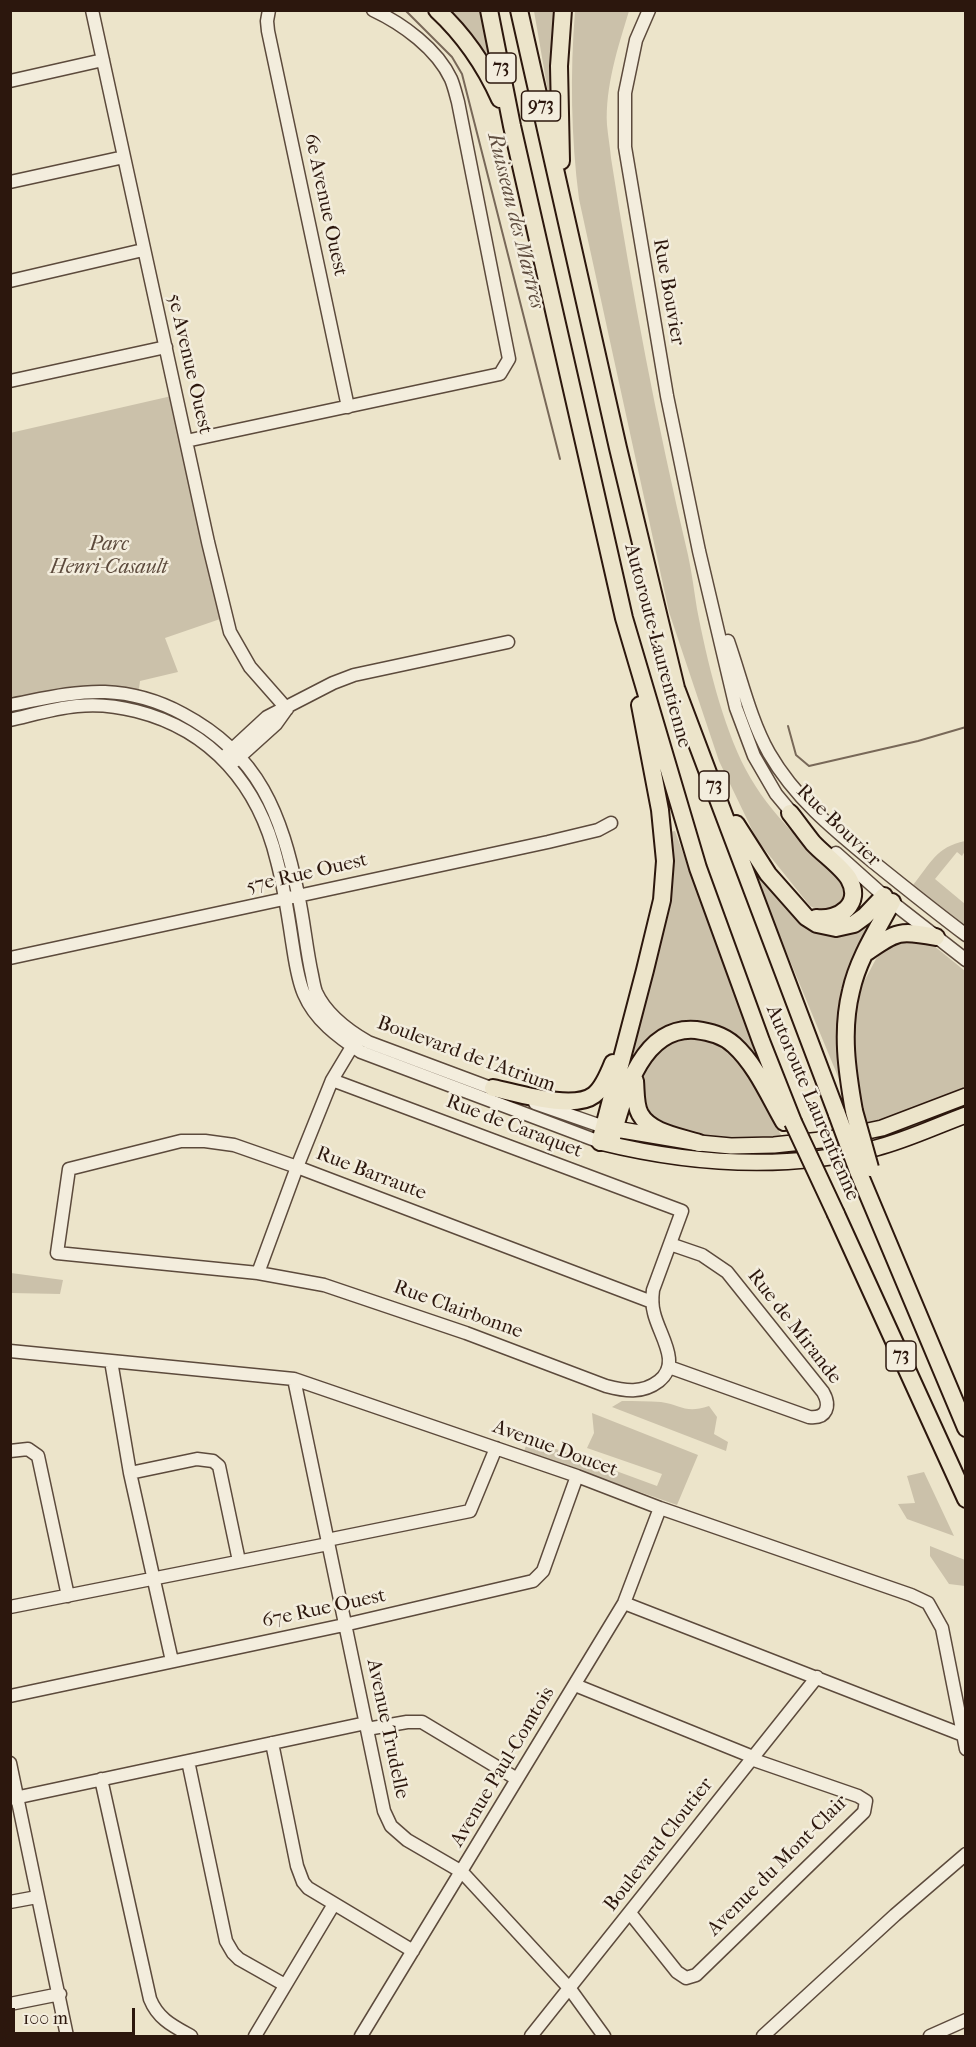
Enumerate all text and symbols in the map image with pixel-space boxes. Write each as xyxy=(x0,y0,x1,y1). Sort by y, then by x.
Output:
road number: 73 xyxy=(486,53,516,83)
road number: 973 xyxy=(522,91,560,121)
water label: Ruisseau des Martres xyxy=(481,130,549,312)
street label: 6e Avenue Ouest xyxy=(298,131,352,279)
street label: Rue Bouvier xyxy=(647,237,689,347)
street label: 5e Avenue Ouest xyxy=(161,292,217,436)
park label: Parc Henri-Casault xyxy=(50,533,168,580)
street label: Autoroute Laurentienne xyxy=(618,541,696,751)
road number: 73 xyxy=(699,771,729,801)
street label: Rue Bouvier xyxy=(791,780,885,872)
street label: 57e Rue Ouest xyxy=(244,848,370,900)
street label: Autoroute Laurentienne xyxy=(760,1002,864,1204)
street label: Boulevard de l'Atrium xyxy=(374,1012,558,1098)
street label: Rue de Caraquet xyxy=(443,1090,585,1164)
street label: Rue Barraute xyxy=(312,1142,430,1206)
street label: Rue de Mirande xyxy=(742,1265,846,1389)
street label: Rue Clairbonne xyxy=(390,1276,526,1344)
road number: 73 xyxy=(886,1341,916,1371)
street label: Avenue Doucet xyxy=(489,1415,621,1483)
street label: 67e Rue Ouest xyxy=(260,1584,388,1634)
street label: Avenue Trudelle xyxy=(360,1657,414,1801)
street label: Avenue Paul-Comtois xyxy=(446,1683,560,1851)
street label: Boulevard Cloutier xyxy=(599,1773,719,1917)
street label: Avenue du Mont-Clair xyxy=(702,1790,854,1942)
scale bar xyxy=(15,1996,138,2034)
text: 100 m xyxy=(23,2008,68,2029)

